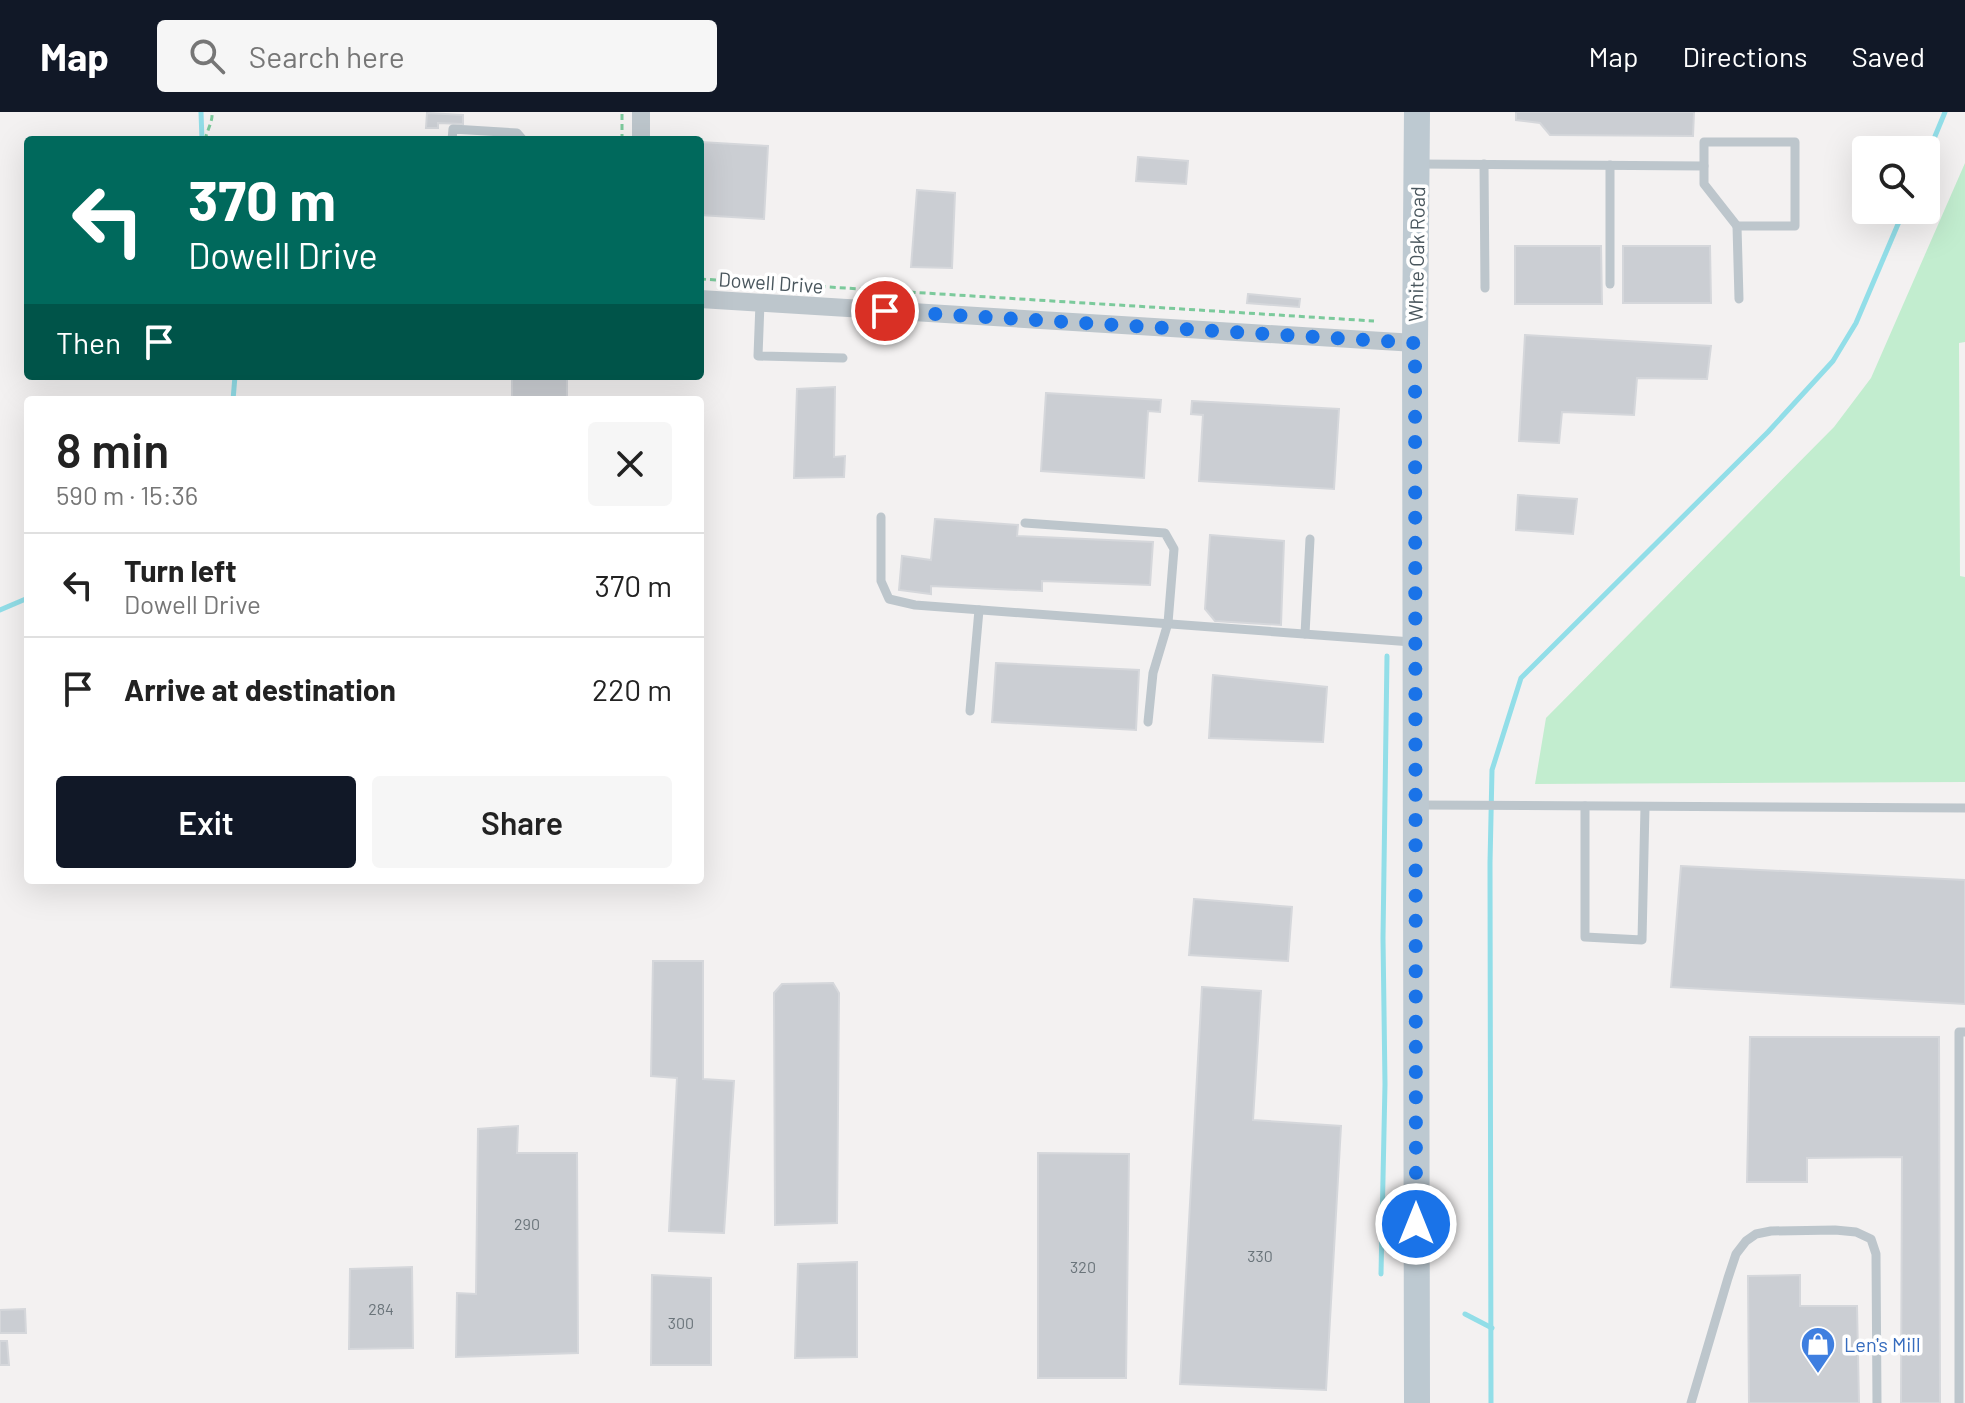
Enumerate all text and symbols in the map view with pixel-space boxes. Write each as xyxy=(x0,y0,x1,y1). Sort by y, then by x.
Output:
search box xyxy=(157,20,717,92)
text: Map xyxy=(40,33,109,79)
icon: search xyxy=(185,34,229,78)
text: Search here xyxy=(249,38,405,74)
text: Map xyxy=(1589,39,1638,73)
text: Directions xyxy=(1682,39,1808,73)
text: Saved xyxy=(1852,39,1925,73)
map controls xyxy=(1852,136,1940,224)
button: search xyxy=(1852,136,1940,224)
text: 370 m xyxy=(188,165,336,232)
icon: left xyxy=(56,168,160,272)
street label: White Oak Road xyxy=(1403,186,1429,322)
text: Dowell Drive xyxy=(188,233,378,276)
street label: Dowell Drive xyxy=(718,266,824,298)
pin xyxy=(851,277,919,345)
icon: arrive xyxy=(863,289,907,333)
icon: arrive xyxy=(137,320,181,364)
text: Then xyxy=(56,324,121,360)
text: 8 min xyxy=(56,420,169,478)
button: close xyxy=(588,422,672,506)
text: 590 m · 15:36 xyxy=(56,479,198,510)
text: Turn left xyxy=(124,552,237,588)
icon: left xyxy=(56,563,100,607)
text: 370 m xyxy=(595,567,672,603)
text: Dowell Drive xyxy=(124,588,261,619)
icon: arrive xyxy=(56,667,100,711)
text: Arrive at destination xyxy=(124,671,396,707)
text: 220 m xyxy=(592,671,672,707)
button: Exit xyxy=(56,776,356,868)
button: Share xyxy=(372,776,672,868)
position arrow xyxy=(1374,1182,1458,1266)
house number: 290 xyxy=(514,1214,540,1233)
house number: 330 xyxy=(1247,1246,1273,1265)
house number: 320 xyxy=(1070,1257,1096,1276)
house number: 284 xyxy=(368,1299,394,1318)
house number: 300 xyxy=(668,1313,694,1332)
shop icon: Len's Mill xyxy=(1799,1325,1837,1375)
place label: Len's Mill xyxy=(1844,1332,1921,1356)

